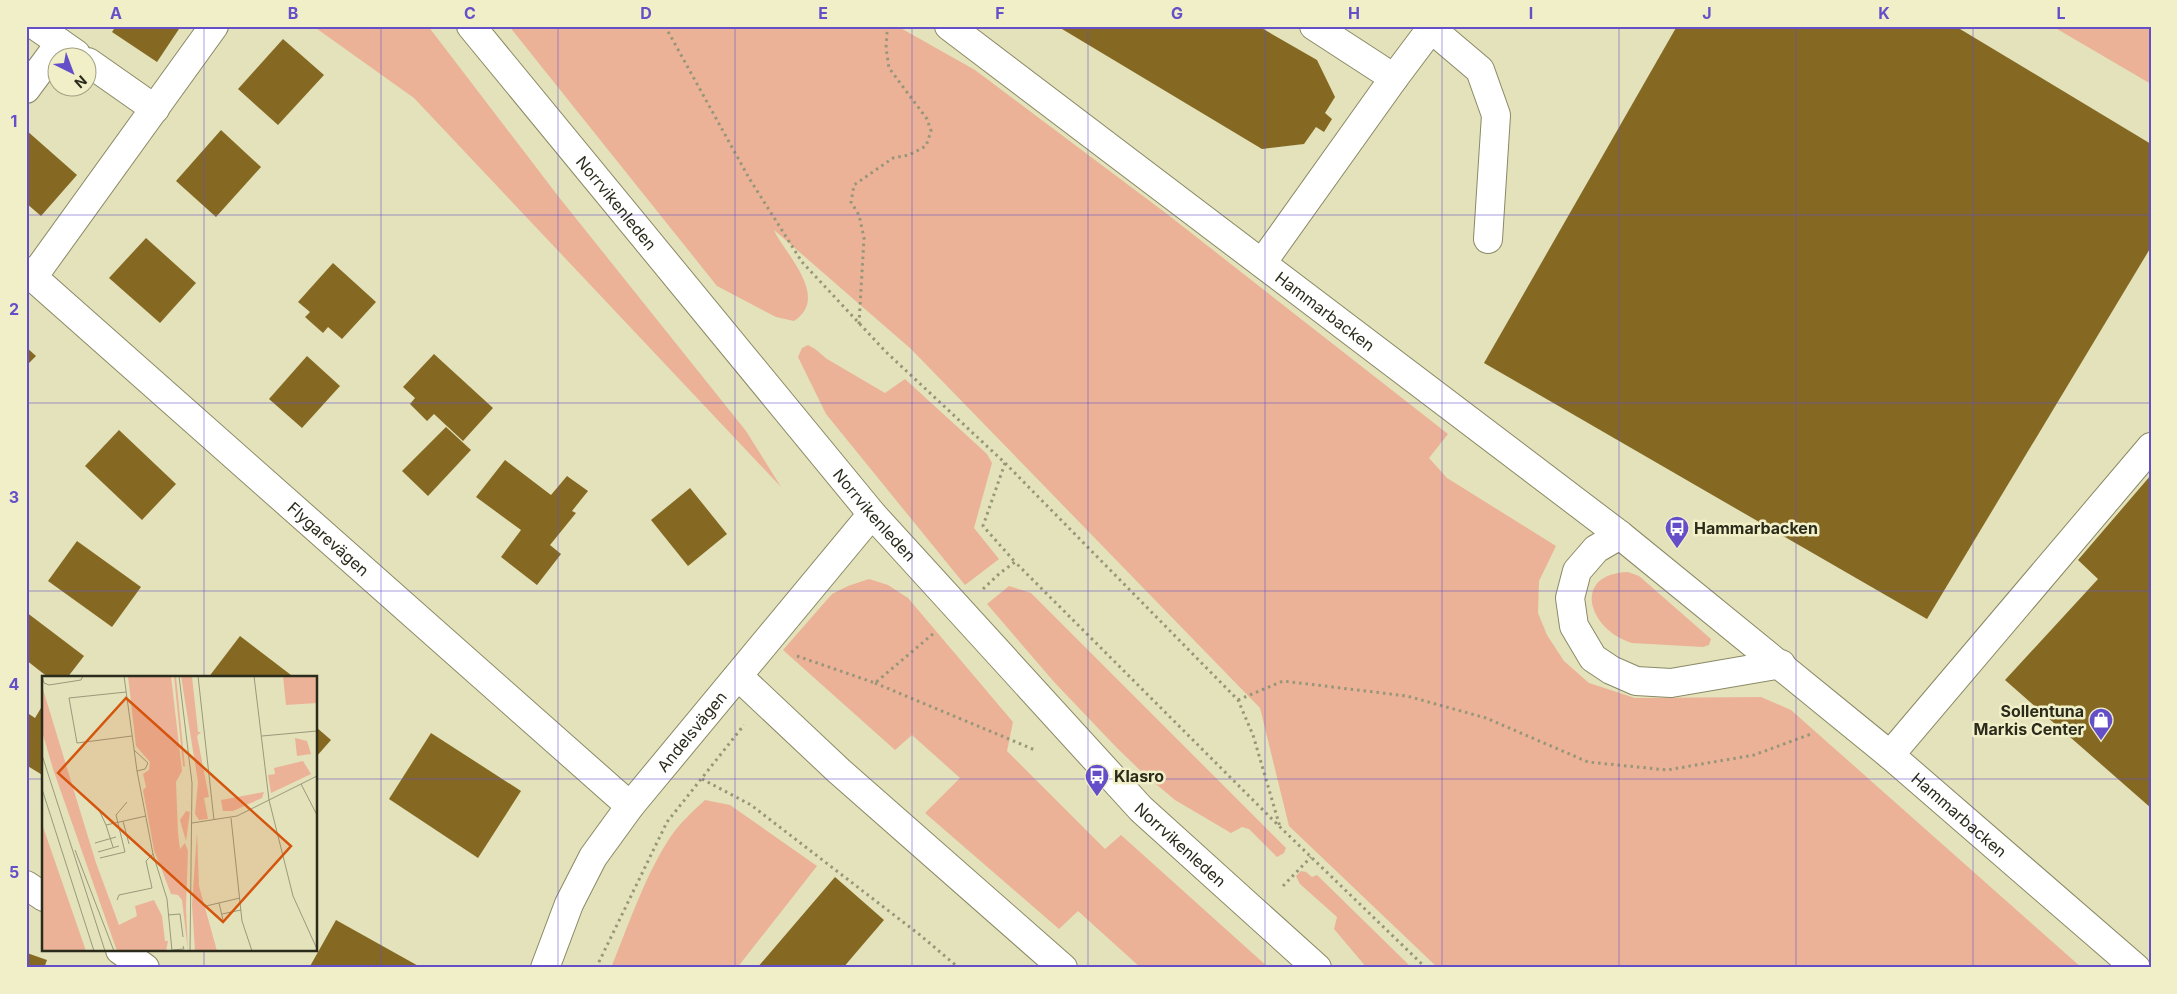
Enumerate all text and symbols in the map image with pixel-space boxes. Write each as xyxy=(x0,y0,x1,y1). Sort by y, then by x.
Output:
text: A xyxy=(110,3,122,23)
text: B xyxy=(288,3,298,23)
text: C xyxy=(464,3,476,23)
text: D xyxy=(640,3,652,23)
text: E xyxy=(818,3,828,23)
text: F xyxy=(995,3,1005,23)
text: G xyxy=(1171,3,1183,23)
text: H xyxy=(1348,3,1360,23)
text: I xyxy=(1529,3,1533,23)
text: J xyxy=(1702,3,1712,23)
text: K xyxy=(1878,3,1890,23)
text: L xyxy=(2056,3,2066,23)
north arrow xyxy=(48,48,98,98)
text: N xyxy=(71,72,91,92)
text: 1 xyxy=(11,111,17,131)
street label: Norrvikenleden xyxy=(572,152,661,254)
street label: Hammarbacken xyxy=(1271,267,1379,355)
text: 2 xyxy=(9,299,19,319)
street label: Norrvikenleden xyxy=(829,465,920,565)
text: 3 xyxy=(9,487,19,507)
street label: Flygarevägen xyxy=(284,498,373,580)
bus stop icon: Hammarbacken xyxy=(1664,515,1690,549)
place label: Hammarbacken xyxy=(1694,518,1818,538)
text: 4 xyxy=(9,674,20,694)
inset map xyxy=(42,676,318,952)
street label: Andelsvägen xyxy=(653,687,731,776)
place label: Sollentuna Markis Center xyxy=(1974,701,2084,739)
shop icon: Sollentuna Markis Center xyxy=(2088,707,2114,741)
bus stop icon: Klasro xyxy=(1084,763,1110,797)
place label: Klasro xyxy=(1114,766,1164,786)
street label: Hammarbacken xyxy=(1907,768,2011,862)
street label: Norrvikenleden xyxy=(1131,798,1230,891)
text: 5 xyxy=(9,862,19,882)

